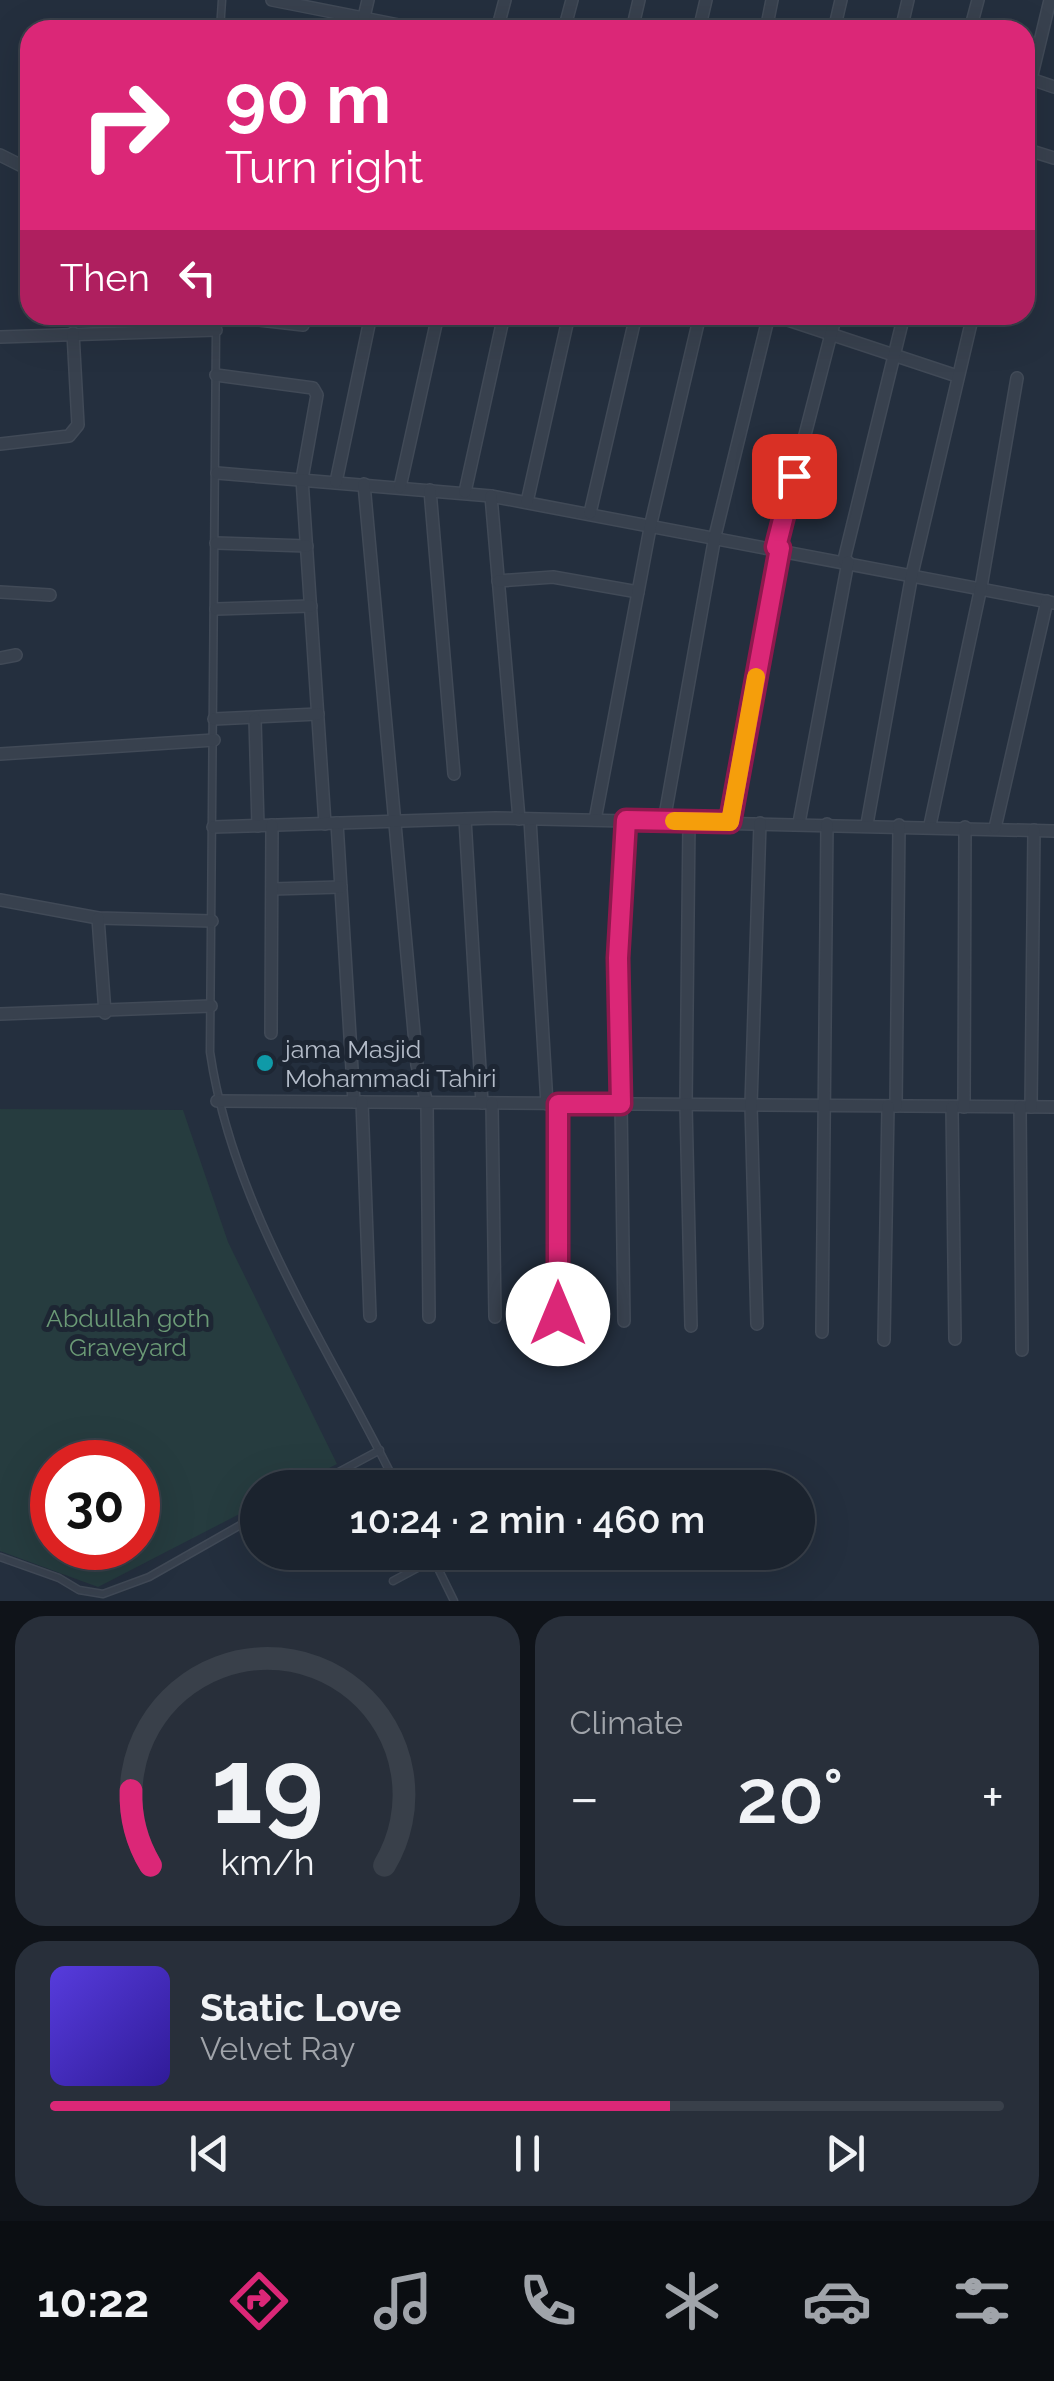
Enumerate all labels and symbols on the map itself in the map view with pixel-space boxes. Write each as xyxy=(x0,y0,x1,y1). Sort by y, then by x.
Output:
pin xyxy=(752,434,837,519)
place label: jama Masjid Mohammadi Tahiri xyxy=(282,1034,497,1093)
marker: jama Masjid Mohammadi Tahiri xyxy=(254,1052,276,1074)
position arrow xyxy=(506,1262,610,1366)
park label: Abdullah goth Graveyard xyxy=(46,1303,210,1362)
speed limit sign: 30 xyxy=(30,1440,160,1570)

